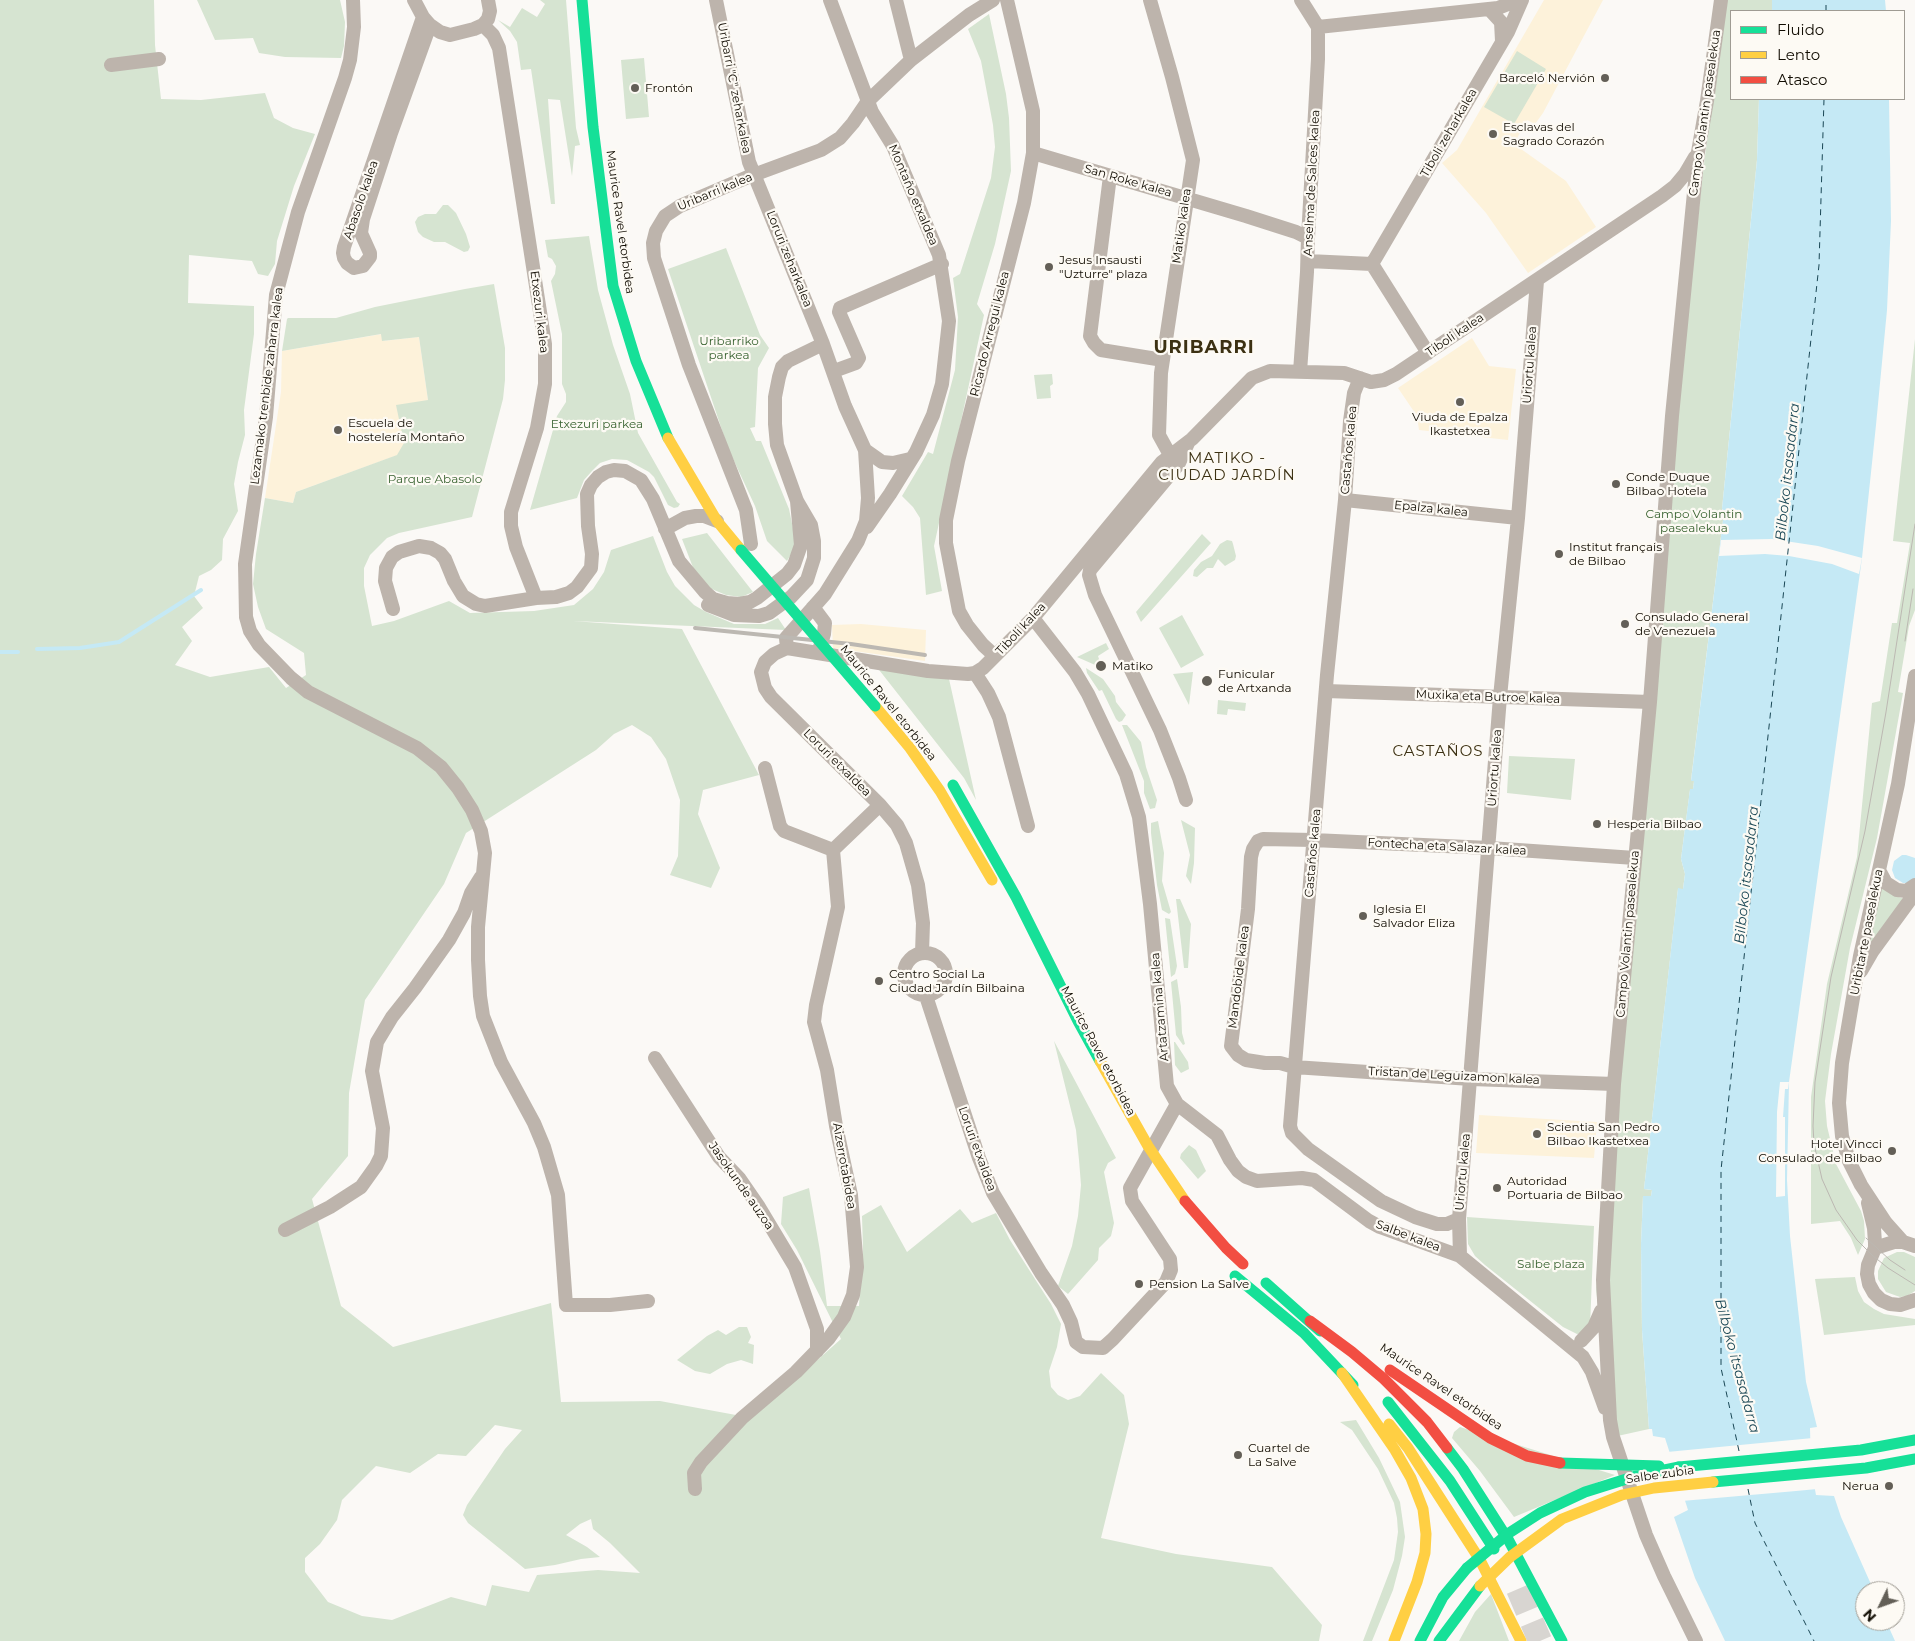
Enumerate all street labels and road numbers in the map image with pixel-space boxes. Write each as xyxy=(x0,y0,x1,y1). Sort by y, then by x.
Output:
street label: Uribarri "C" zeharkalea xyxy=(714,21,754,155)
street label: Campo Volantin pasealekua xyxy=(1686,29,1724,197)
street label: Tiboli zeharkalea xyxy=(1418,86,1480,180)
street label: Anselma de Salces kalea xyxy=(1301,109,1323,257)
street label: Montaño etxaldea xyxy=(885,142,941,248)
street label: Maurice Ravel etorbidea xyxy=(603,149,637,295)
street label: Abasolo kalea xyxy=(341,159,381,241)
street label: San Roke kalea xyxy=(1082,162,1174,200)
street label: Uribarri kalea xyxy=(675,170,755,214)
street label: Matiko kalea xyxy=(1170,187,1194,265)
street label: Loruri zeharkalea xyxy=(763,208,815,310)
street label: Etxezuri kalea xyxy=(527,270,551,354)
street label: Ricardo Arregui kalea xyxy=(967,270,1013,398)
street label: Lezamako trenbide zaharra kalea xyxy=(248,286,286,486)
street label: Tiboli kalea xyxy=(1423,310,1487,360)
street label: Uriortu kalea xyxy=(1520,326,1540,404)
street label: Castaños kalea xyxy=(1338,405,1360,495)
street label: Epalza kalea xyxy=(1393,498,1469,520)
street label: Tiboli kalea xyxy=(993,600,1049,658)
street label: Maurice Ravel etorbidea xyxy=(837,642,939,764)
street label: Muxika eta Butroe kalea xyxy=(1415,687,1561,707)
street label: Loruri etxaldea xyxy=(800,726,874,800)
street label: Uriortu kalea xyxy=(1485,729,1505,807)
street label: Castaños kalea xyxy=(1302,808,1324,898)
street label: Fontecha eta Salazar kalea xyxy=(1367,836,1527,858)
street label: Campo Volantin pasealekua xyxy=(1614,850,1642,1018)
street label: Uribitarte pasealekua xyxy=(1848,868,1886,996)
street label: Mandobide kalea xyxy=(1226,925,1252,1029)
street label: Artatzamina kalea xyxy=(1148,952,1172,1062)
street label: Maurice Ravel etorbidea xyxy=(1058,984,1138,1118)
street label: Tristan de Leguizamon kalea xyxy=(1368,1064,1540,1088)
street label: Loruri etxaldea xyxy=(955,1105,999,1193)
street label: Aizerrotabidea xyxy=(829,1122,859,1210)
street label: Uriortu kalea xyxy=(1452,1133,1474,1211)
street label: Jasokunde auzoa xyxy=(705,1139,777,1233)
street label: Salbe kalea xyxy=(1374,1217,1442,1255)
street label: Maurice Ravel etorbidea xyxy=(1377,1341,1505,1433)
street label: Salbe zubia xyxy=(1625,1463,1695,1487)

